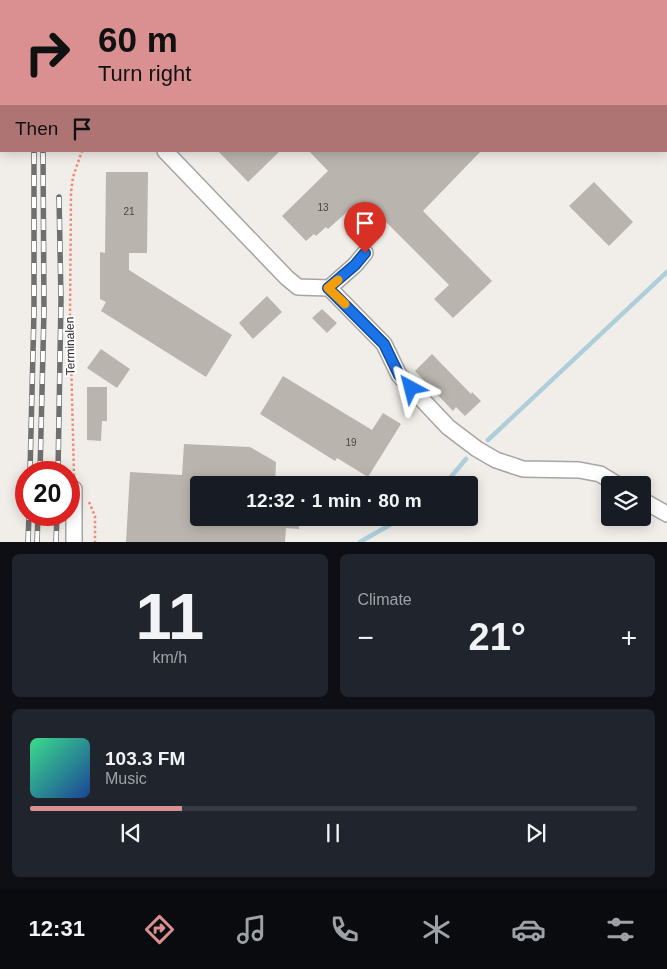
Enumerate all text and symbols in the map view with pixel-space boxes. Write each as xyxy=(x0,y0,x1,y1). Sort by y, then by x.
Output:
icon: right xyxy=(15,20,80,85)
text: 60 m xyxy=(98,20,178,59)
text: Turn right xyxy=(98,61,191,86)
icon: arrive xyxy=(68,115,96,143)
text: Then xyxy=(15,118,58,139)
house number: 13 xyxy=(317,202,329,213)
pin xyxy=(344,202,386,253)
house number: 21 xyxy=(123,206,135,217)
icon: arrive xyxy=(351,209,379,237)
street label: Terminalen xyxy=(62,317,78,375)
position arrow xyxy=(384,361,436,413)
house number: 19 xyxy=(345,437,357,448)
speed limit sign: 20 xyxy=(15,461,80,526)
map controls xyxy=(601,476,651,526)
button: layers xyxy=(601,476,651,526)
text: 12:32 · 1 min · 80 m xyxy=(246,490,422,511)
text: 11 xyxy=(135,580,204,653)
text: Climate xyxy=(358,591,412,608)
text: 21° xyxy=(469,616,526,658)
text: − xyxy=(358,622,374,653)
text: + xyxy=(621,622,637,653)
text: km/h xyxy=(152,649,187,666)
text: 103.3 FM xyxy=(105,748,185,769)
text: Music xyxy=(105,770,147,787)
icon: previous xyxy=(117,819,145,847)
icon: pause xyxy=(319,819,347,847)
icon: next xyxy=(522,819,550,847)
icon: directions xyxy=(142,912,177,947)
icon: music xyxy=(234,912,269,947)
icon: phone xyxy=(327,912,362,947)
icon: climate xyxy=(419,912,454,947)
icon: car xyxy=(511,912,546,947)
icon: filters xyxy=(603,912,638,947)
text: 12:31 xyxy=(29,916,85,941)

